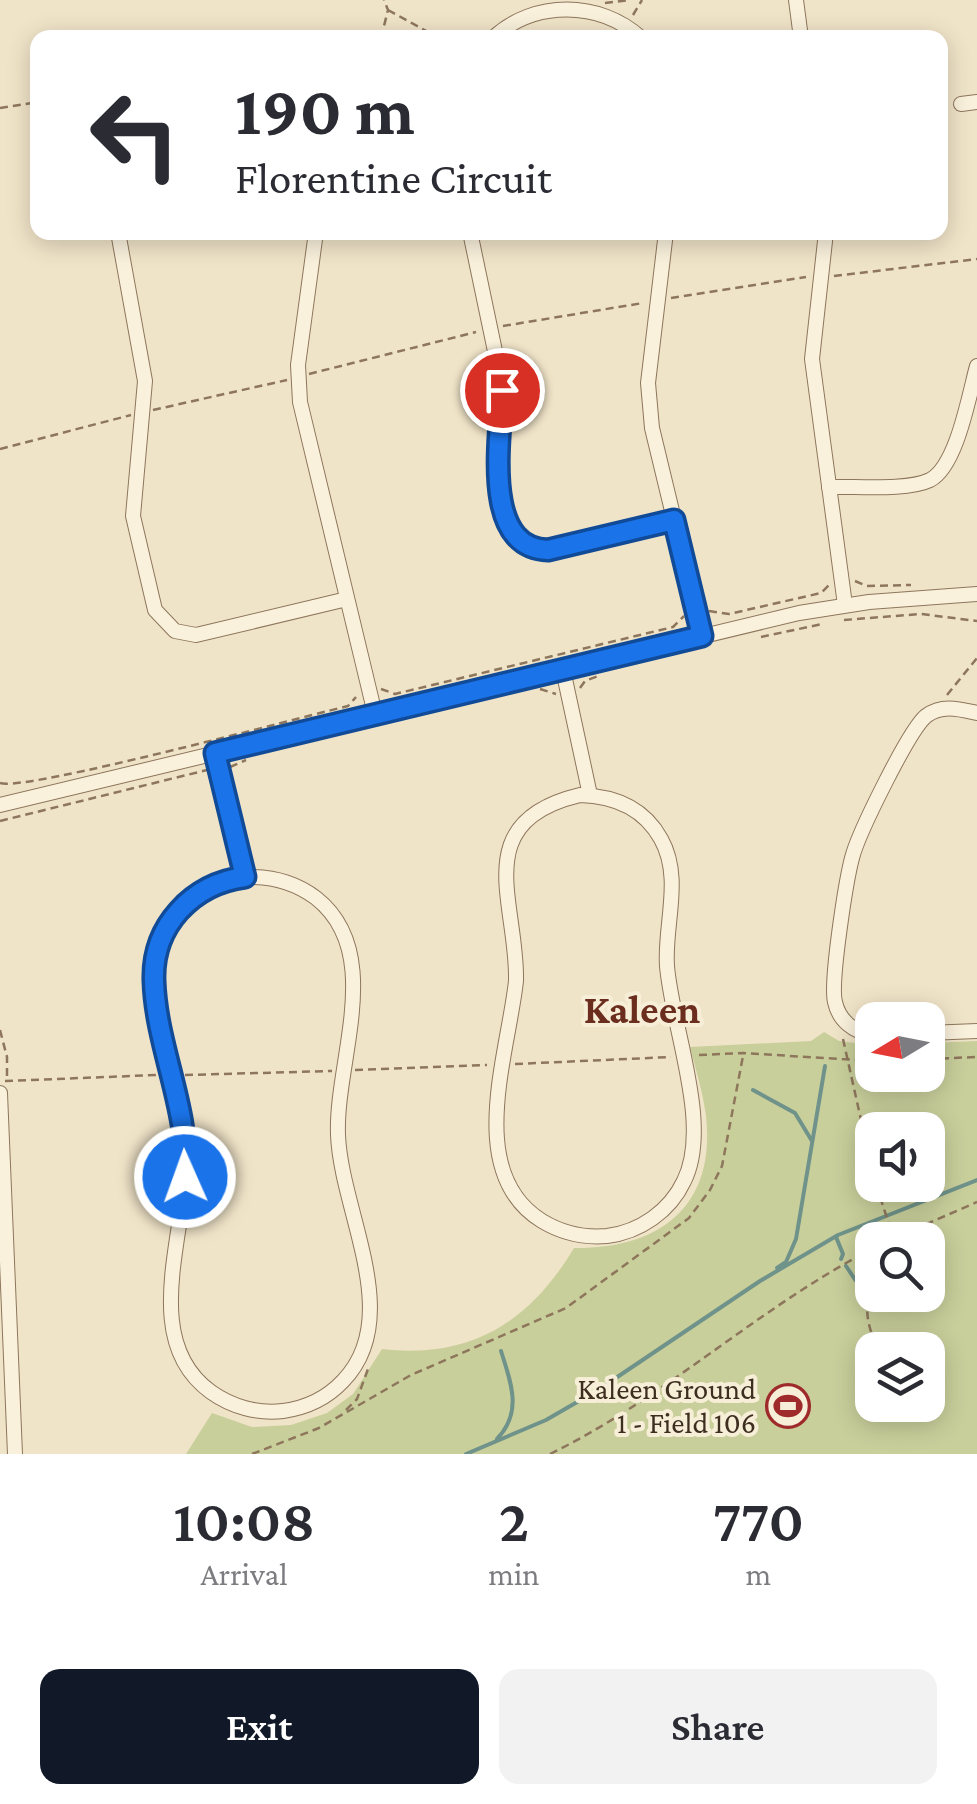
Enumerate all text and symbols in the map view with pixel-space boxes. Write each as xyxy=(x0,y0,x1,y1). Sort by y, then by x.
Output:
icon: left xyxy=(70,70,200,200)
text: 190 m xyxy=(235,71,415,149)
text: Florentine Circuit xyxy=(235,153,552,203)
pin xyxy=(460,348,545,433)
icon: arrive xyxy=(475,363,530,418)
district label: Kaleen xyxy=(584,987,700,1032)
north arrow xyxy=(855,1002,945,1092)
map controls xyxy=(855,1002,945,1422)
button: sound xyxy=(855,1112,945,1202)
position arrow xyxy=(133,1125,237,1229)
button: search xyxy=(855,1222,945,1312)
button: layers xyxy=(855,1332,945,1422)
place label: Kaleen Ground 1 - Field 106 xyxy=(577,1372,756,1439)
sports icon: Kaleen Ground 1 - Field 106 xyxy=(765,1383,811,1429)
text: 10:08 xyxy=(173,1487,315,1554)
text: 2 xyxy=(499,1487,529,1554)
text: 770 xyxy=(713,1487,804,1554)
text: Arrival xyxy=(201,1556,288,1592)
text: min xyxy=(488,1556,540,1592)
text: m xyxy=(745,1556,771,1592)
button: Exit xyxy=(40,1669,479,1784)
button: Share xyxy=(499,1669,937,1784)

